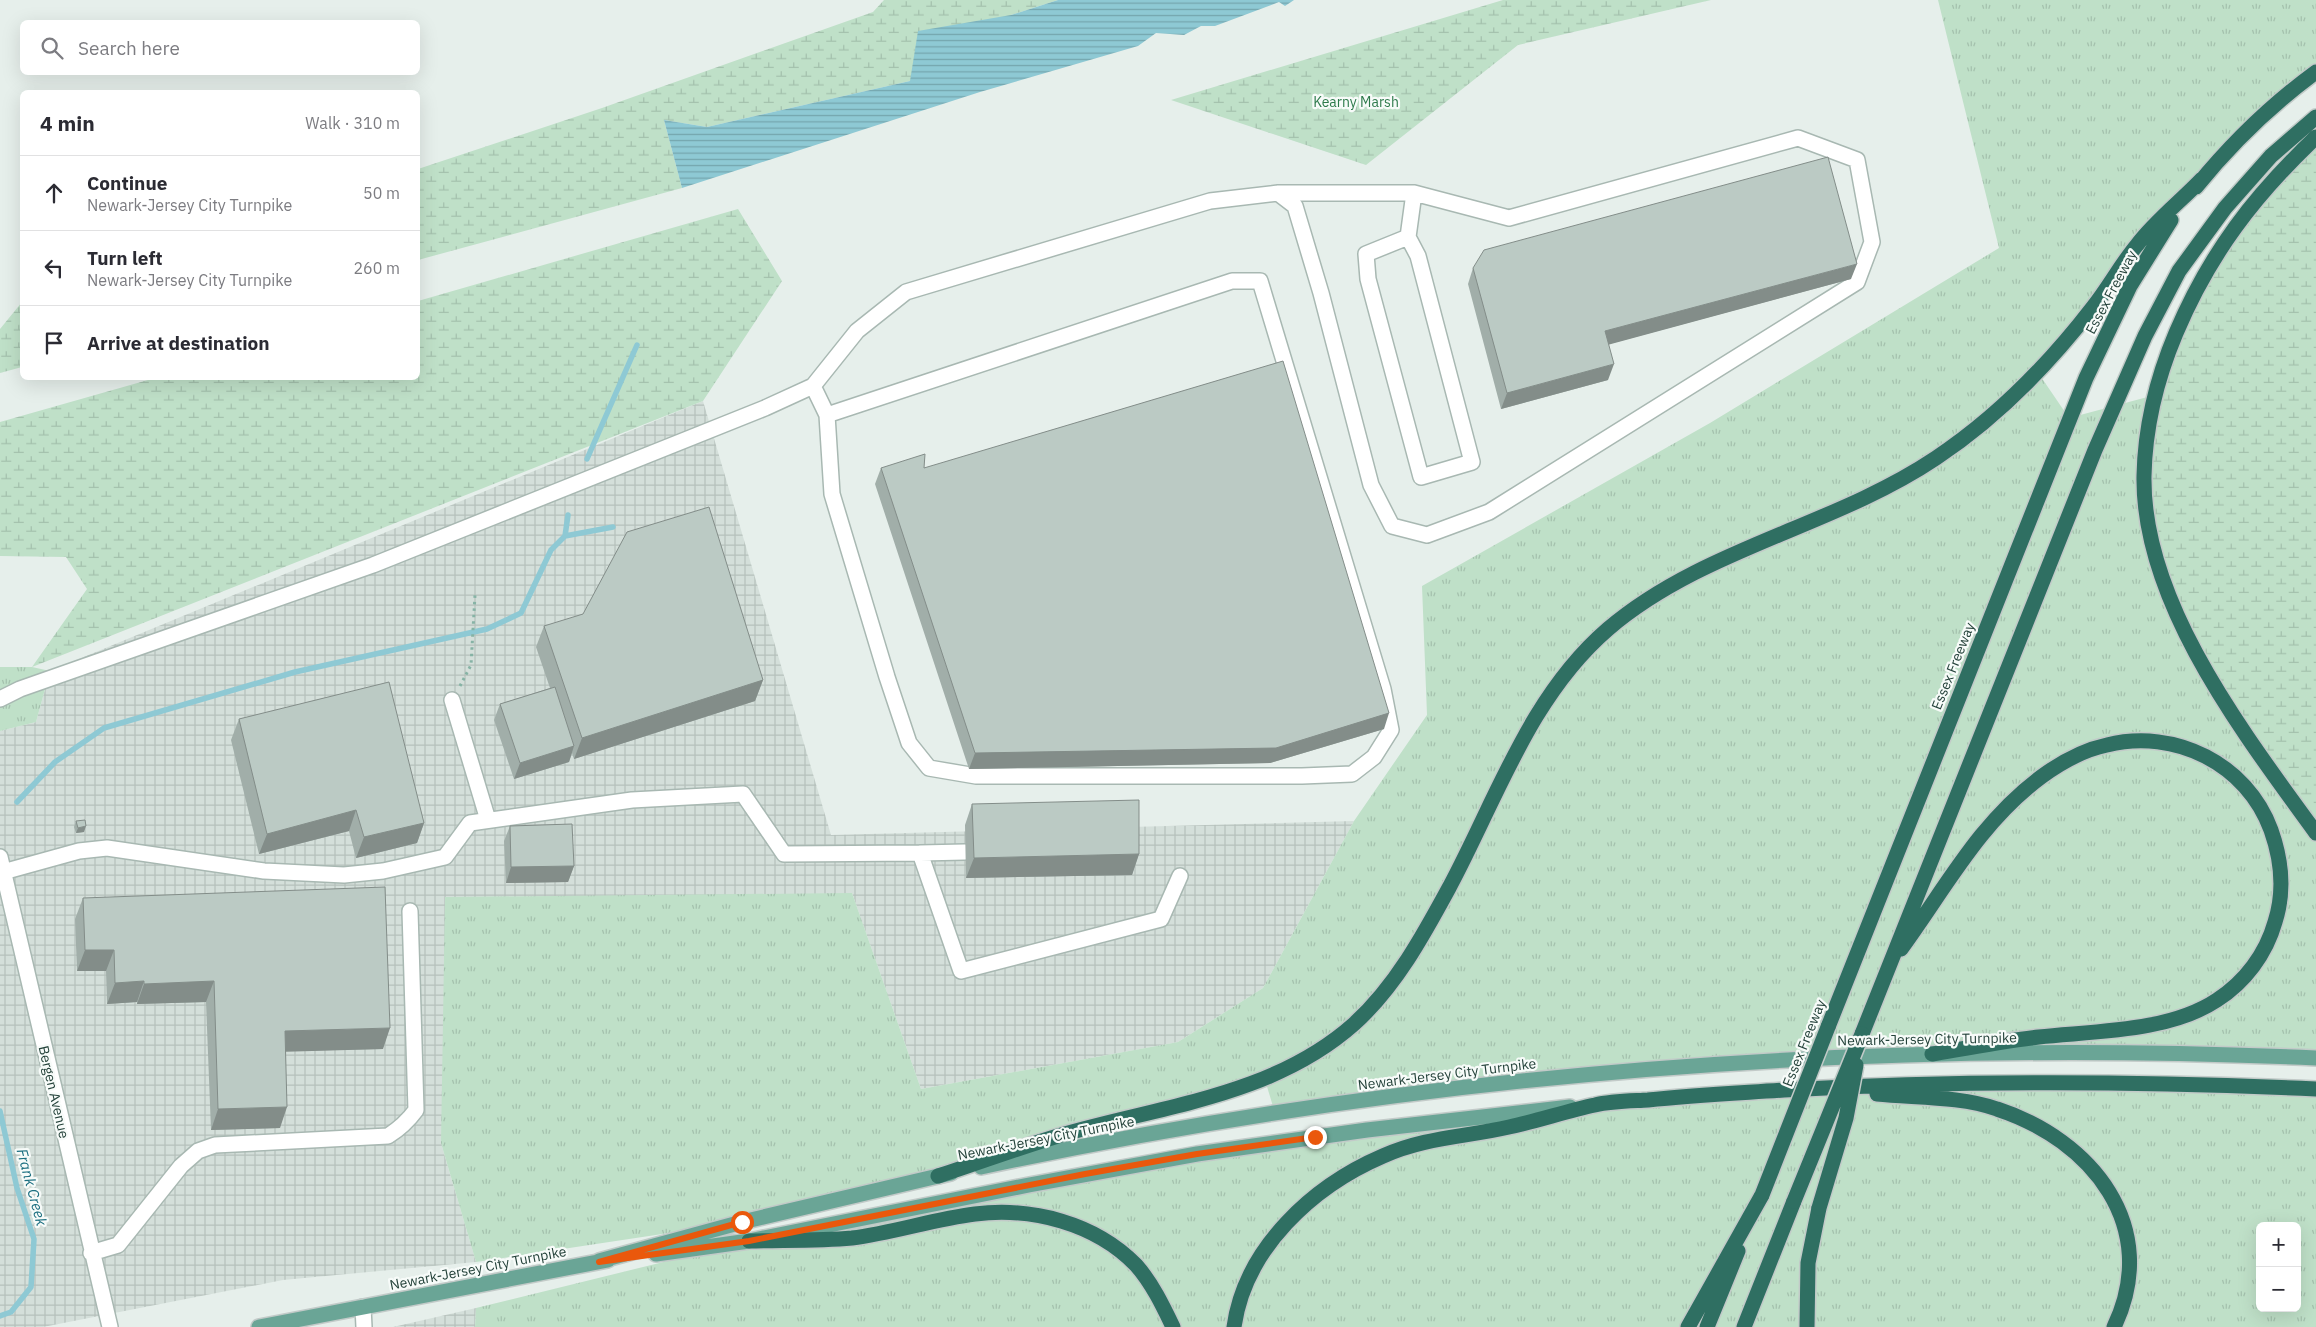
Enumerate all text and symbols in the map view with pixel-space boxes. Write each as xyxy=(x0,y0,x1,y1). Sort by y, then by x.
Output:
search box xyxy=(20,20,420,75)
icon: search xyxy=(38,34,66,62)
text: Search here xyxy=(78,36,180,60)
park label: Kearny Marsh xyxy=(1313,93,1399,111)
text: 4 min xyxy=(40,109,95,137)
text: Walk · 310 m xyxy=(305,113,400,133)
text: Continue xyxy=(87,171,167,195)
icon: ahead xyxy=(40,179,68,207)
text: 50 m xyxy=(363,183,400,203)
text: Newark-Jersey City Turnpike xyxy=(87,195,292,215)
text: Turn left xyxy=(87,246,163,270)
street label: Essex Freeway xyxy=(2081,247,2141,337)
icon: left xyxy=(40,254,68,282)
text: 260 m xyxy=(353,258,400,278)
text: Newark-Jersey City Turnpike xyxy=(87,270,292,290)
icon: arrive xyxy=(40,329,68,357)
text: Arrive at destination xyxy=(87,331,270,355)
street label: Essex Freeway xyxy=(1927,620,1979,712)
street label: Essex Freeway xyxy=(1778,997,1830,1089)
street label: Newark-Jersey City Turnpike xyxy=(1837,1028,2017,1050)
street label: Bergen Avenue xyxy=(35,1044,73,1140)
street label: Newark-Jersey City Turnpike xyxy=(1357,1054,1538,1094)
street label: Newark-Jersey City Turnpike xyxy=(956,1112,1136,1164)
route end xyxy=(1304,1126,1327,1149)
water label: Frank Creek xyxy=(13,1146,51,1228)
route start xyxy=(731,1211,754,1234)
map controls xyxy=(2256,1222,2301,1312)
button: + xyxy=(2256,1222,2301,1267)
street label: Newark-Jersey City Turnpike xyxy=(388,1242,568,1294)
button: − xyxy=(2256,1267,2301,1312)

